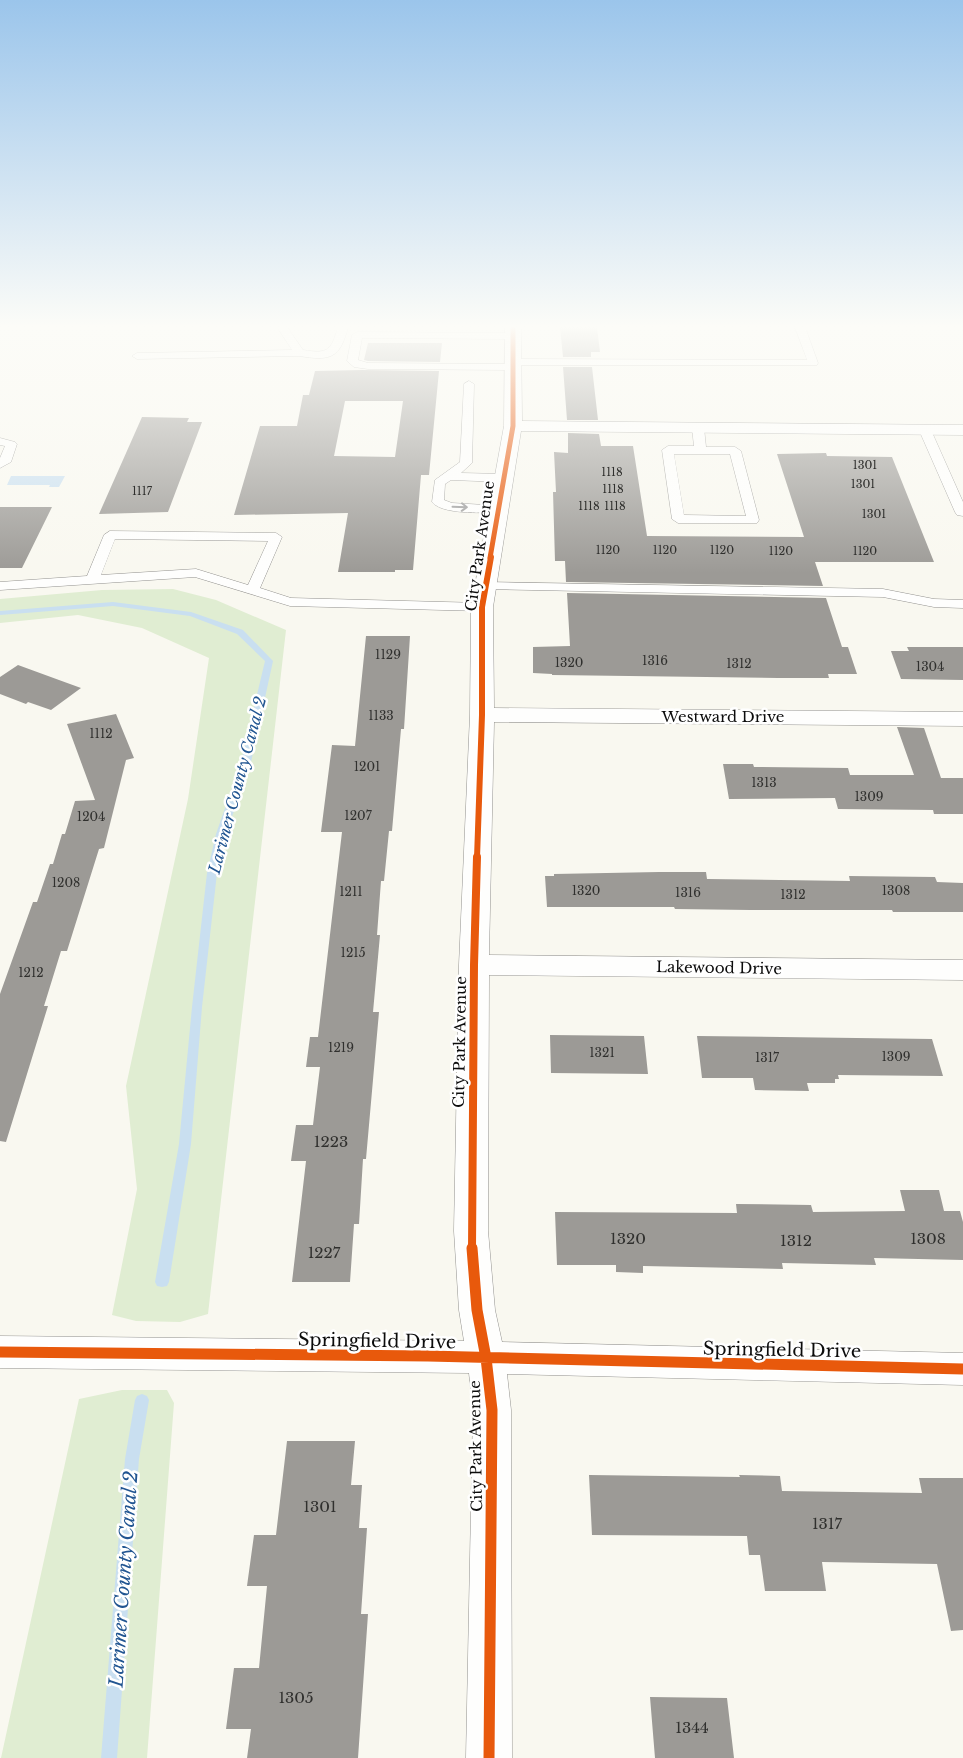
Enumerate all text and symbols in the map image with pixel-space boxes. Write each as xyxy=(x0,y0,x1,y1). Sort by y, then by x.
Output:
house number: 1301 xyxy=(853,458,877,472)
house number: 1118 xyxy=(601,465,623,479)
house number: 1301 xyxy=(851,477,875,491)
street label: City Park Avenue xyxy=(461,479,498,612)
house number: 1118 xyxy=(602,482,624,496)
house number: 1117 xyxy=(132,484,153,498)
house number: 1118 xyxy=(578,499,600,513)
house number: 1118 xyxy=(604,499,626,513)
one-way arrow xyxy=(451,502,467,512)
house number: 1301 xyxy=(862,507,886,521)
house number: 1120 xyxy=(596,543,620,557)
house number: 1120 xyxy=(653,543,677,557)
house number: 1120 xyxy=(710,543,734,557)
house number: 1120 xyxy=(769,544,793,558)
house number: 1120 xyxy=(853,544,877,558)
house number: 1129 xyxy=(375,647,401,662)
house number: 1316 xyxy=(642,653,668,668)
house number: 1320 xyxy=(555,655,583,670)
house number: 1312 xyxy=(726,656,752,671)
house number: 1304 xyxy=(916,659,944,674)
water label: Larimer County Canal 2 xyxy=(203,694,270,877)
street label: Westward Drive xyxy=(661,707,784,726)
house number: 1133 xyxy=(368,708,394,723)
house number: 1112 xyxy=(89,726,113,741)
house number: 1201 xyxy=(354,759,380,774)
house number: 1313 xyxy=(751,775,777,790)
house number: 1309 xyxy=(854,789,884,804)
house number: 1207 xyxy=(344,808,373,823)
house number: 1204 xyxy=(77,809,105,824)
house number: 1208 xyxy=(52,875,80,890)
house number: 1320 xyxy=(572,883,600,898)
house number: 1308 xyxy=(882,883,910,898)
house number: 1211 xyxy=(339,884,363,899)
house number: 1316 xyxy=(675,885,701,900)
house number: 1312 xyxy=(780,887,806,902)
house number: 1215 xyxy=(341,945,366,960)
street label: Lakewood Drive xyxy=(656,957,782,978)
house number: 1212 xyxy=(18,965,44,980)
street label: City Park Avenue xyxy=(449,976,470,1108)
house number: 1219 xyxy=(328,1040,354,1055)
house number: 1321 xyxy=(589,1045,615,1060)
house number: 1309 xyxy=(881,1049,911,1064)
house number: 1317 xyxy=(755,1050,780,1065)
house number: 1223 xyxy=(314,1132,348,1151)
house number: 1320 xyxy=(610,1229,646,1248)
house number: 1308 xyxy=(910,1229,946,1248)
house number: 1312 xyxy=(780,1231,812,1250)
house number: 1227 xyxy=(308,1243,341,1262)
street label: Springfield Drive xyxy=(298,1329,456,1353)
street label: Springfield Drive xyxy=(703,1338,861,1362)
street label: City Park Avenue xyxy=(465,1380,486,1512)
water label: Larimer County Canal 2 xyxy=(104,1470,143,1689)
house number: 1301 xyxy=(303,1497,337,1516)
house number: 1317 xyxy=(812,1514,843,1533)
house number: 1305 xyxy=(278,1688,314,1707)
house number: 1344 xyxy=(675,1718,709,1737)

